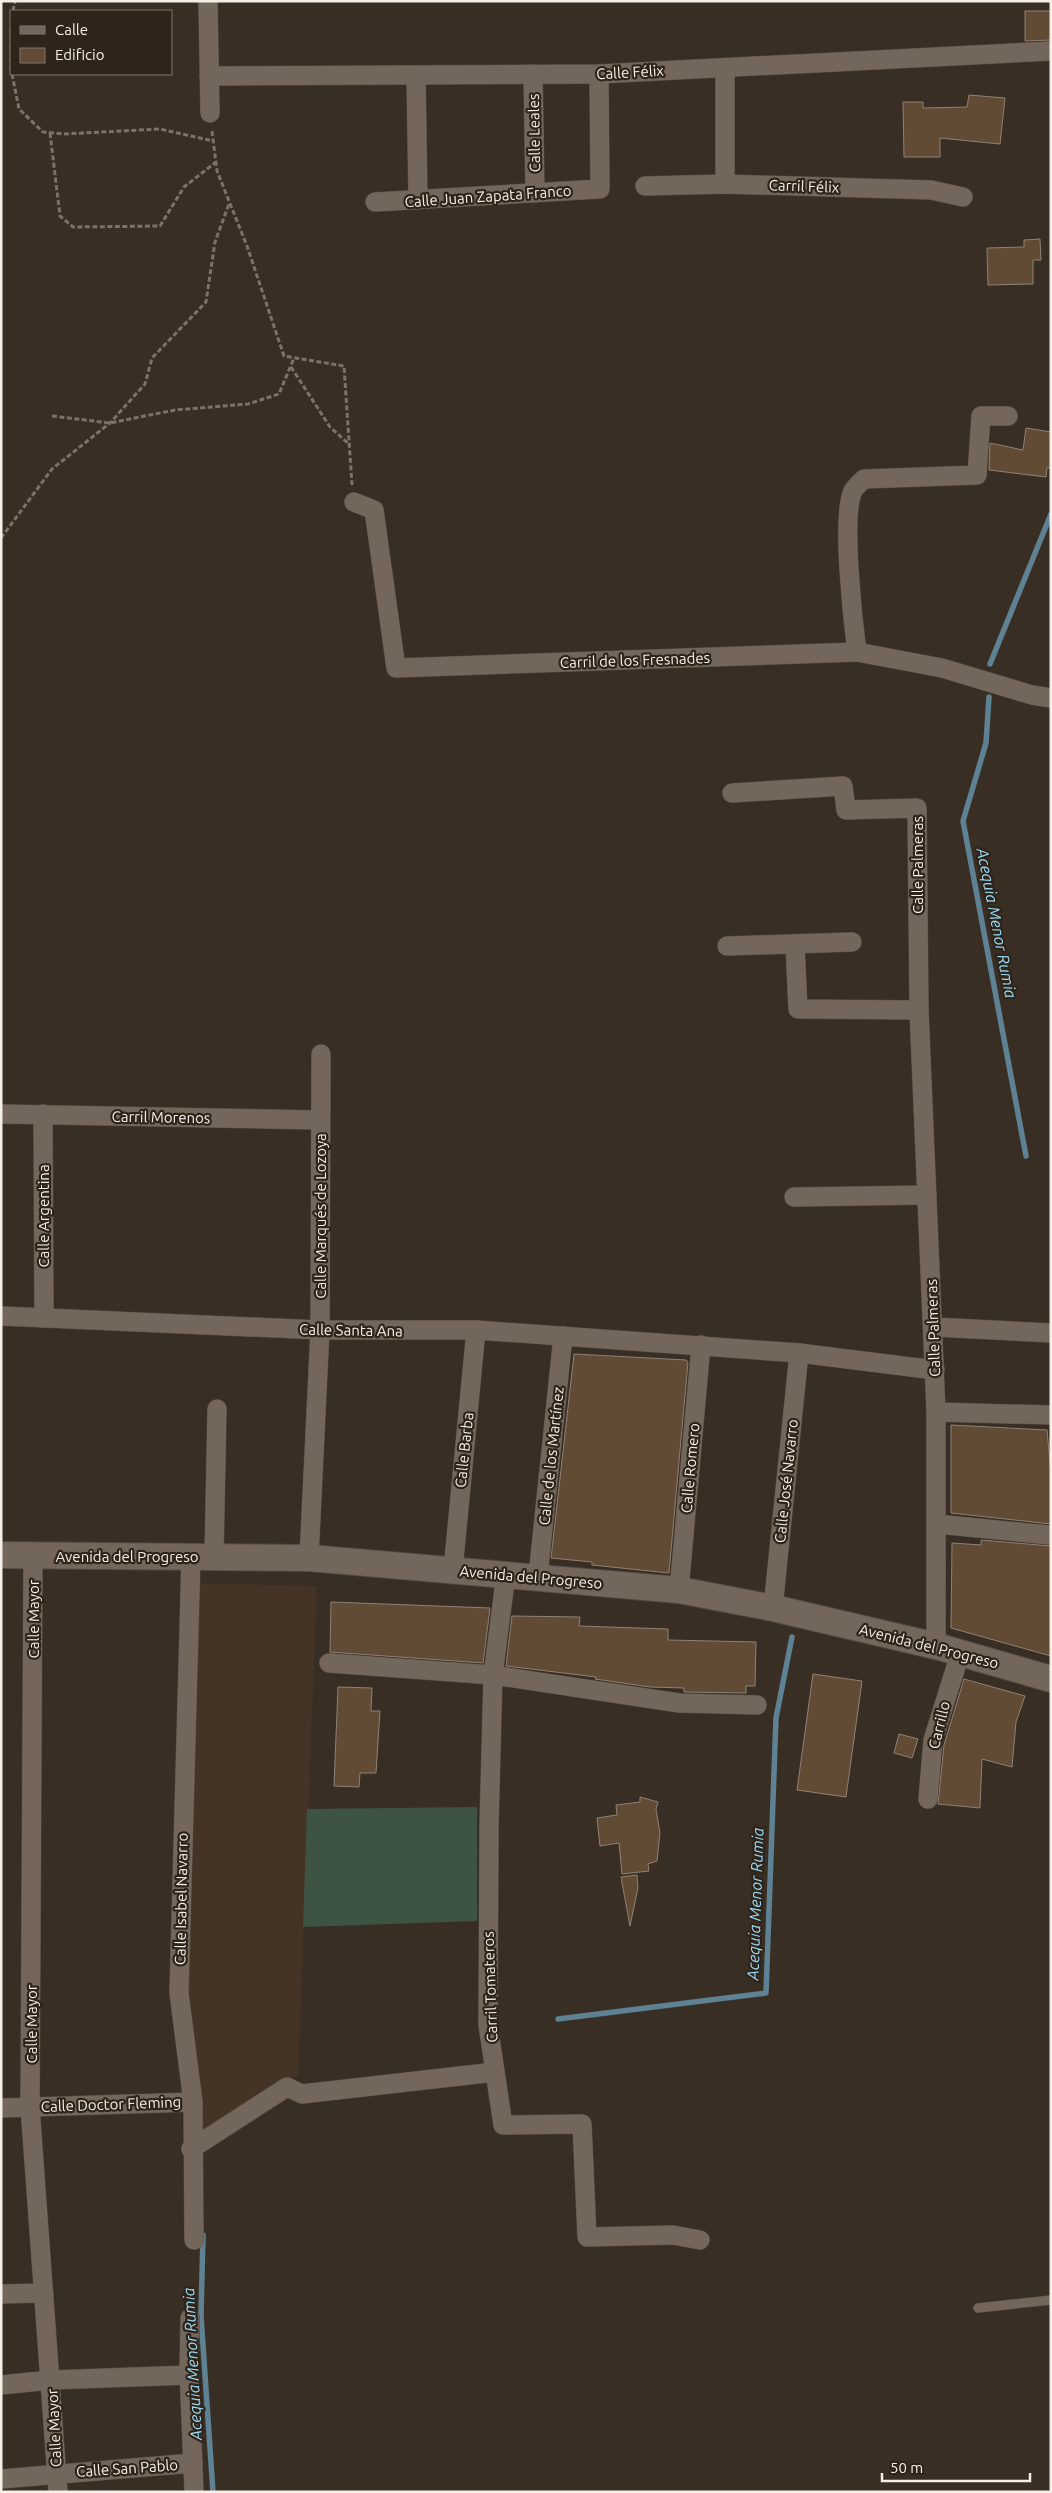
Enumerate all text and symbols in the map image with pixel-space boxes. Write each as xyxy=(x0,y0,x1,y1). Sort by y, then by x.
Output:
legend xyxy=(10,10,172,75)
text: Calle xyxy=(55,21,88,38)
text: Edificio xyxy=(55,46,104,63)
street label: Calle Félix xyxy=(596,62,665,82)
street label: Calle Leales xyxy=(525,93,543,173)
street label: Carril Félix xyxy=(768,176,840,196)
street label: Calle Juan Zapata Franco xyxy=(404,182,572,210)
street label: Carril de los Fresnades xyxy=(560,649,710,671)
street label: Calle Palmeras xyxy=(909,816,926,914)
water label: Acequia Menor Rumia xyxy=(973,845,1020,1000)
street label: Carril Morenos xyxy=(111,1108,211,1126)
street label: Calle Marqués de Lozoya xyxy=(312,1133,329,1299)
street label: Calle Argentina xyxy=(35,1164,52,1268)
street label: Calle Palmeras xyxy=(923,1279,943,1377)
street label: Calle Santa Ana xyxy=(299,1321,403,1339)
street label: Calle de los Martínez xyxy=(535,1386,567,1526)
street label: Calle Barba xyxy=(452,1411,476,1489)
street label: Calle José Navarro xyxy=(771,1418,801,1544)
street label: Calle Romero xyxy=(678,1422,702,1514)
street label: Avenida del Progreso xyxy=(56,1548,198,1565)
street label: Avenida del Progreso xyxy=(459,1562,603,1592)
street label: Calle Mayor xyxy=(25,1579,42,1658)
street label: Avenida del Progreso xyxy=(858,1620,1000,1672)
street label: Carrillo xyxy=(925,1699,953,1751)
water label: Acequia Menor Rumia xyxy=(743,1827,767,1982)
street label: Calle Isabel Navarro xyxy=(171,1833,191,1965)
street label: Carril Tomateros xyxy=(480,1931,500,2043)
street label: Calle Mayor xyxy=(23,1984,40,2063)
street label: Calle Doctor Fleming xyxy=(41,2093,181,2115)
water label: Acequia Menor Rumia xyxy=(179,2287,205,2442)
street label: Calle Mayor xyxy=(43,2388,65,2468)
scale bar xyxy=(882,2450,1030,2482)
street label: Calle San Pablo xyxy=(75,2456,179,2480)
text: 50 m xyxy=(890,2459,923,2476)

